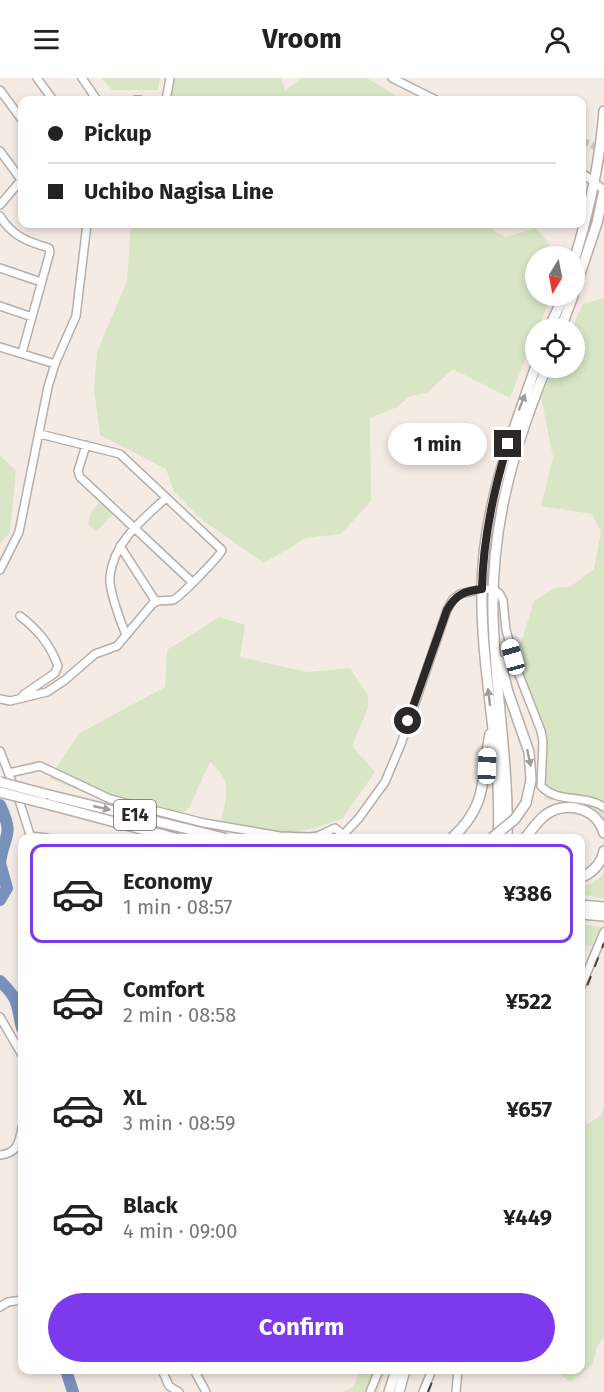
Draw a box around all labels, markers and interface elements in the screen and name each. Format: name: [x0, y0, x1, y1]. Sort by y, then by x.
icon: menu: [30, 23, 63, 56]
text: Vroom: [262, 23, 342, 55]
icon: person: [541, 23, 574, 56]
text: Pickup: [84, 120, 152, 147]
text: Uchibo Nagisa Line: [84, 178, 274, 205]
north arrow: [525, 246, 585, 306]
map controls: [525, 246, 585, 378]
button: locate: [525, 318, 585, 378]
one-way arrow: [518, 393, 528, 411]
callout: 1 min: [388, 423, 487, 465]
route end: [494, 430, 521, 457]
text: 1 min: [413, 432, 462, 456]
car: [499, 637, 527, 677]
one-way arrow: [484, 687, 493, 706]
route start: [394, 707, 421, 734]
car: [477, 748, 497, 784]
one-way arrow: [525, 749, 534, 768]
road number: E14: [114, 800, 156, 830]
one-way arrow: [93, 803, 111, 813]
icon: car: [51, 867, 105, 921]
text: Economy: [123, 868, 212, 895]
text: ¥386: [503, 880, 552, 907]
text: 1 min · 08:57: [123, 895, 232, 919]
icon: car: [51, 975, 105, 1029]
text: Comfort: [123, 976, 204, 1003]
text: ¥522: [505, 988, 552, 1015]
text: 2 min · 08:58: [123, 1003, 236, 1027]
icon: car: [51, 1083, 105, 1137]
text: XL: [123, 1084, 147, 1111]
text: ¥657: [506, 1096, 552, 1123]
text: 3 min · 08:59: [123, 1111, 235, 1135]
icon: car: [51, 1191, 105, 1245]
text: Black: [123, 1192, 178, 1219]
text: ¥449: [503, 1204, 552, 1231]
text: 4 min · 09:00: [123, 1219, 237, 1243]
button: Confirm: [48, 1293, 555, 1362]

